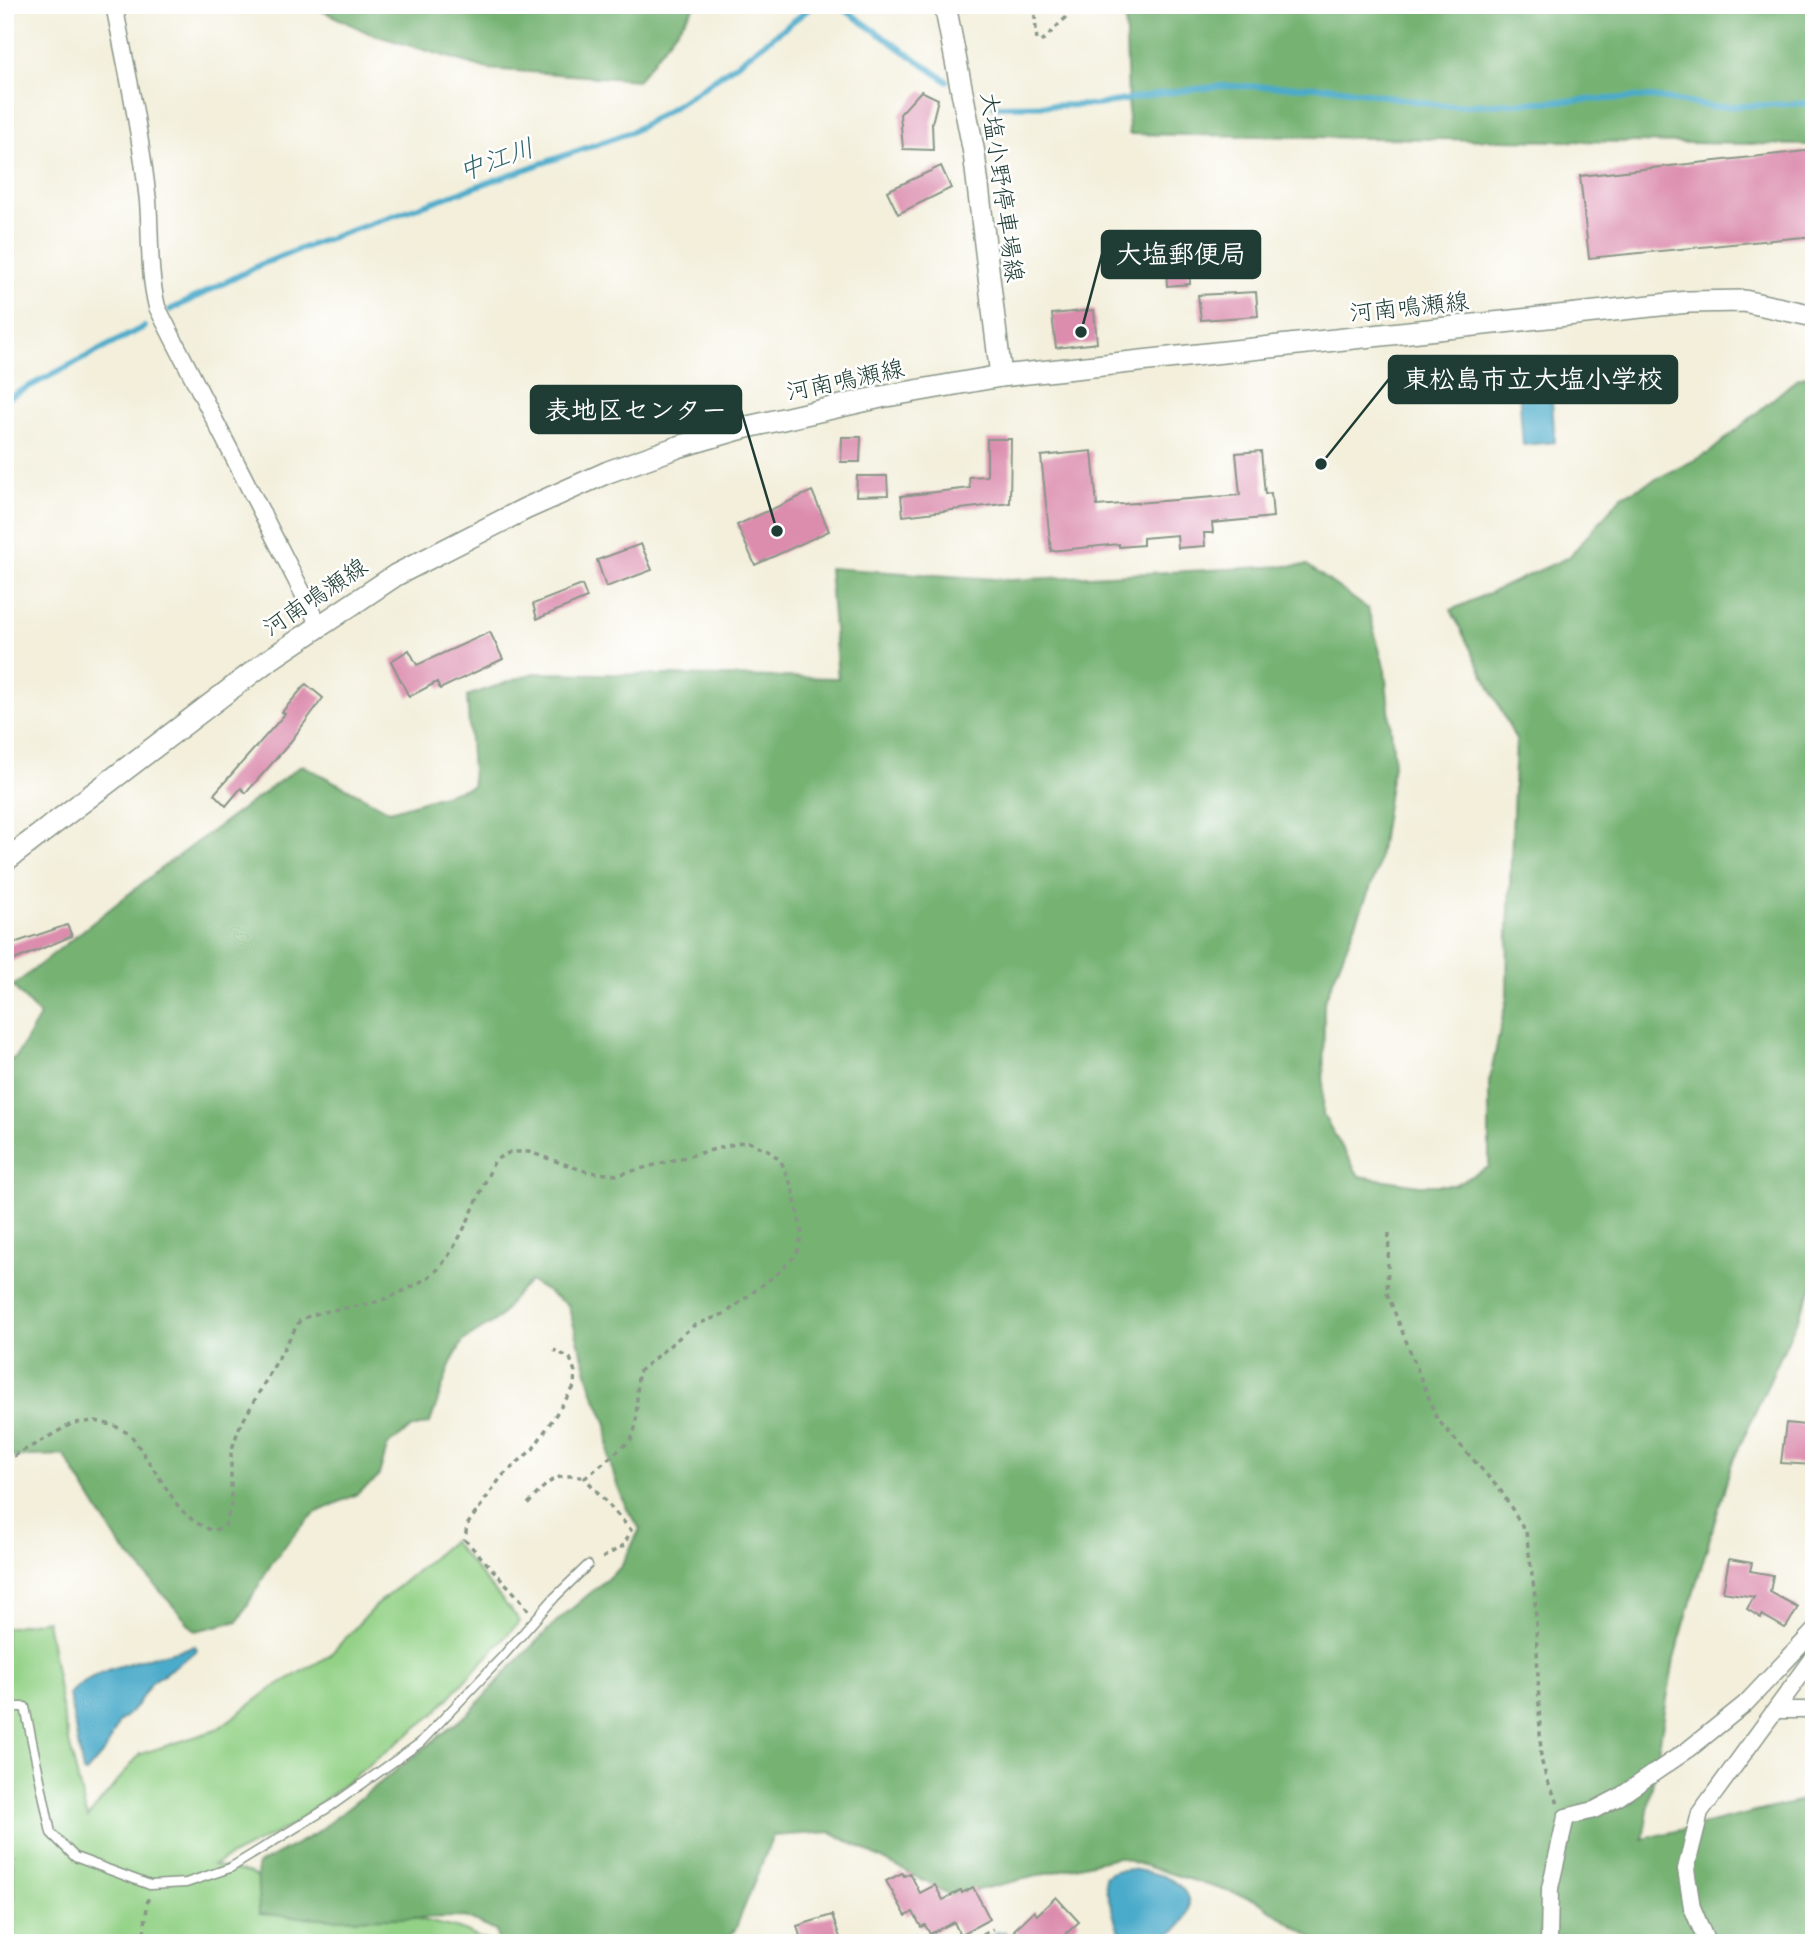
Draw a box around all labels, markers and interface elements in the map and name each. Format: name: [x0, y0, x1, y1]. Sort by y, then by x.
street label: 大塩小野停車場線: [968, 89, 1036, 285]
water label: 中江川: [452, 125, 540, 193]
callout: 大塩郵便局: [1102, 231, 1260, 278]
text: 大塩郵便局: [1116, 231, 1246, 277]
street label: 河南鳴瀬線: [1347, 280, 1471, 334]
street label: 河南鳴瀬線: [782, 347, 908, 413]
callout: 東松島市立大塩小学校: [1389, 356, 1677, 403]
text: 東松島市立大塩小学校: [1403, 356, 1663, 402]
callout: 表地区センター: [531, 386, 741, 433]
text: 表地区センター: [545, 387, 727, 433]
street label: 河南鳴瀬線: [254, 546, 376, 648]

